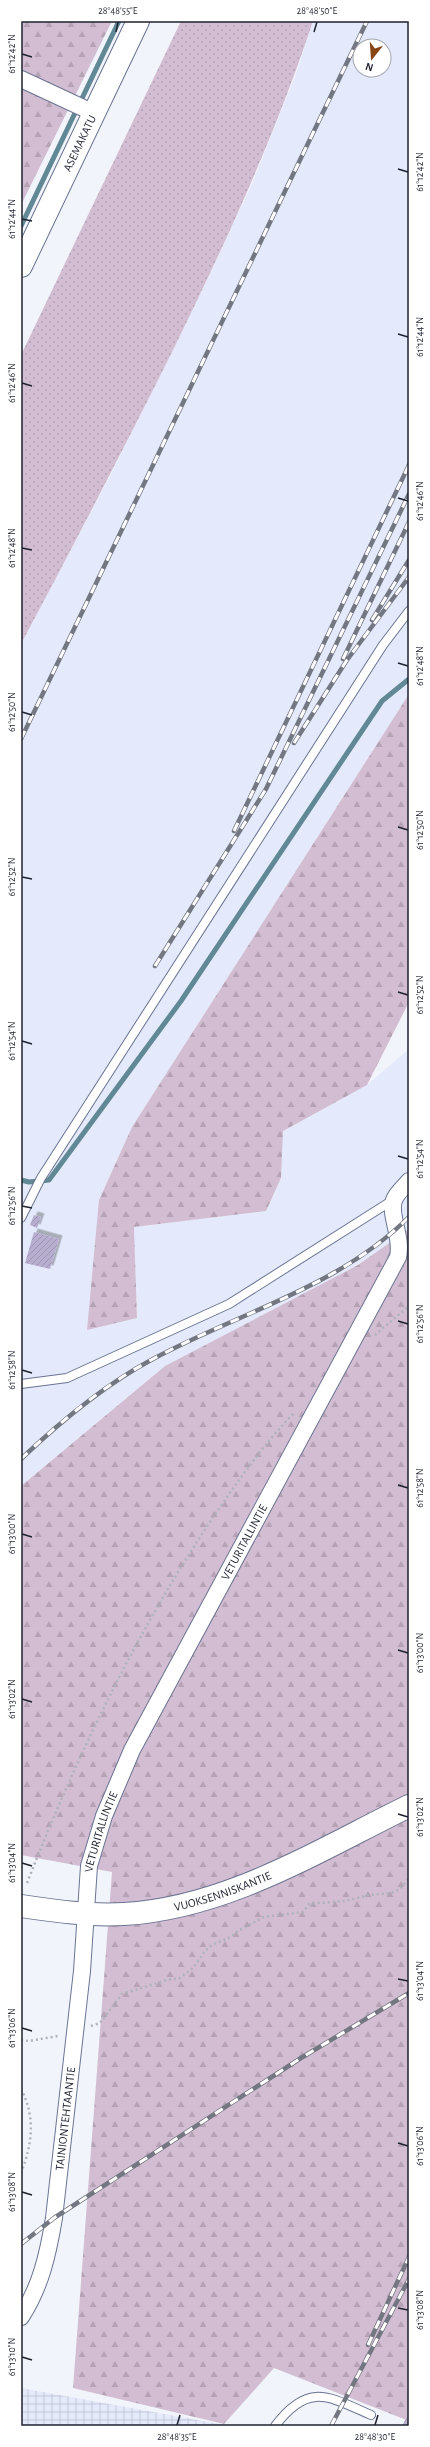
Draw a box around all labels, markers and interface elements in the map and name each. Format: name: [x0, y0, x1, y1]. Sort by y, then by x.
text: 28°48'55"E: [98, 6, 138, 16]
text: 28°48'50"E: [297, 6, 337, 16]
text: 61°12'42"N: [7, 34, 17, 74]
north arrow: [352, 38, 392, 78]
text: N: [364, 61, 374, 73]
street label: ASEMAKATU: [61, 113, 98, 173]
text: 61°12'42"N: [415, 152, 425, 192]
text: 61°12'44"N: [7, 199, 17, 239]
text: 61°12'44"N: [415, 317, 425, 357]
text: 61°12'46"N: [7, 363, 17, 403]
text: 61°12'46"N: [415, 481, 425, 521]
text: 61°12'48"N: [7, 528, 17, 568]
text: 61°12'48"N: [415, 646, 425, 686]
text: 61°12'50"N: [7, 692, 17, 732]
text: 61°12'50"N: [415, 810, 425, 850]
text: 61°12'52"N: [7, 857, 17, 897]
text: 61°12'52"N: [415, 975, 425, 1015]
text: 61°12'54"N: [7, 1021, 17, 1061]
text: 61°12'54"N: [415, 1139, 425, 1179]
text: 61°12'56"N: [7, 1186, 17, 1226]
text: 61°12'56"N: [415, 1304, 425, 1344]
text: 61°12'58"N: [7, 1350, 17, 1390]
text: 61°12'58"N: [415, 1468, 425, 1508]
street label: VETURITALLINTIE: [219, 1502, 269, 1582]
text: 61°13'00"N: [7, 1514, 17, 1554]
text: 61°13'00"N: [415, 1633, 425, 1673]
text: 61°13'02"N: [7, 1679, 17, 1719]
street label: VETURITALLINTIE: [83, 1790, 120, 1872]
text: 61°13'02"N: [415, 1797, 425, 1837]
text: 61°13'04"N: [7, 1843, 17, 1883]
street label: VUOKSENNISKANTIE: [173, 1869, 273, 1913]
text: 61°13'04"N: [415, 1961, 425, 2001]
text: 61°13'06"N: [7, 2008, 17, 2048]
street label: TAINIONTEHTAANTIE: [53, 2066, 77, 2171]
text: 61°13'06"N: [415, 2126, 425, 2166]
text: 61°13'08"N: [7, 2172, 17, 2212]
text: 61°13'08"N: [415, 2290, 425, 2330]
text: 61°13'10"N: [7, 2338, 17, 2376]
text: 28°48'35"E: [157, 2432, 197, 2442]
text: 28°48'30"E: [355, 2432, 395, 2442]

